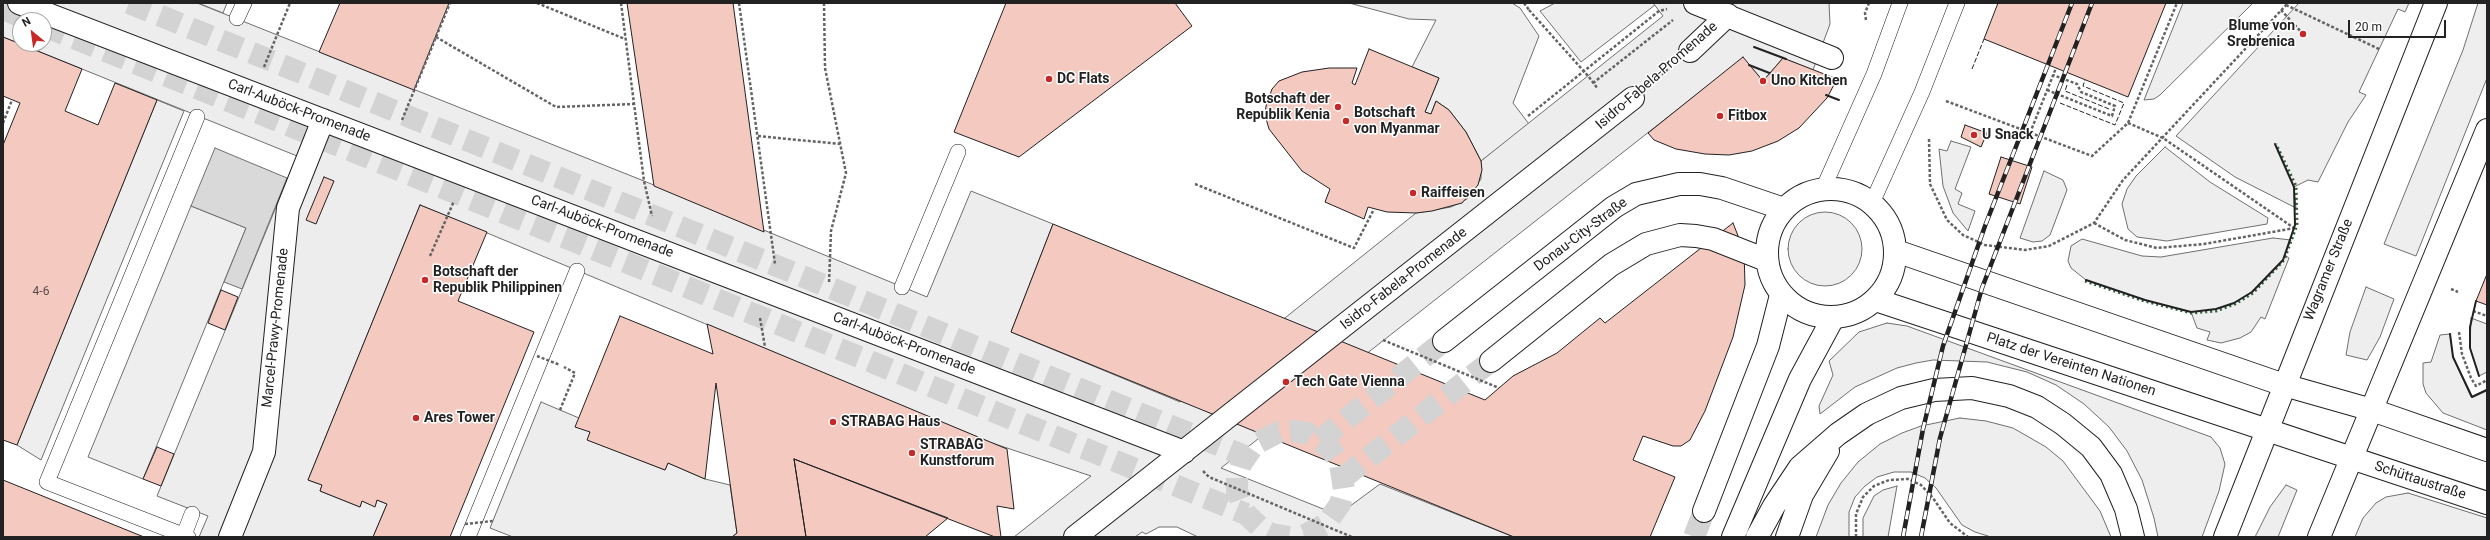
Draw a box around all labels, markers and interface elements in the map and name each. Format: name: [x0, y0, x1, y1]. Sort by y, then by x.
north arrow: [12, 12, 52, 52]
scale bar: [2350, 12, 2448, 38]
text: N: [20, 14, 33, 30]
place label: Blume von Srebrenica: [2227, 18, 2295, 50]
street label: Isidro-Fabela-Promenade: [1593, 19, 1721, 133]
text: 20 m: [2355, 20, 2382, 34]
marker: Blume von Srebrenica: [2298, 29, 2308, 39]
place label: DC Flats: [1057, 71, 1110, 87]
place label: Uno Kitchen: [1771, 73, 1847, 89]
marker: DC Flats: [1044, 74, 1054, 84]
street label: Carl-Auböck-Promenade: [225, 76, 373, 146]
marker: Uno Kitchen: [1758, 76, 1768, 86]
place label: Botschaft der Republik Kenia: [1236, 91, 1330, 124]
marker: Botschaft der Republik Kenia: [1333, 102, 1343, 112]
place label: Botschaft von Myanmar: [1354, 105, 1440, 138]
place label: Fitbox: [1728, 108, 1767, 124]
marker: Fitbox: [1715, 111, 1725, 121]
marker: Botschaft von Myanmar: [1341, 116, 1351, 126]
place label: U Snack: [1982, 127, 2033, 143]
marker: U Snack: [1969, 130, 1979, 140]
place label: Raiffeisen: [1421, 185, 1485, 201]
marker: Raiffeisen: [1408, 188, 1418, 198]
street label: Carl-Auböck-Promenade: [528, 192, 676, 262]
street label: Donau-City-Straße: [1531, 194, 1631, 276]
street label: Wagramer Straße: [2301, 217, 2357, 323]
street label: Isidro-Fabela-Promenade: [1337, 224, 1471, 334]
street label: Marcel-Prawy-Promenade: [259, 247, 293, 409]
place label: Botschaft der Republik Philippinen: [433, 264, 562, 296]
marker: Botschaft der Republik Philippinen: [420, 275, 430, 285]
house number: 4-6: [33, 285, 49, 299]
street label: Carl-Auböck-Promenade: [830, 309, 978, 379]
street label: Platz der Vereinten Nationen: [1984, 330, 2158, 400]
place label: Tech Gate Vienna: [1294, 374, 1405, 390]
marker: Tech Gate Vienna: [1281, 377, 1291, 387]
place label: Ares Tower: [424, 410, 495, 426]
marker: Ares Tower: [411, 413, 421, 423]
place label: STRABAG Haus: [841, 414, 940, 430]
marker: STRABAG Haus: [828, 417, 838, 427]
place label: STRABAG Kunstforum: [920, 437, 994, 470]
marker: STRABAG Kunstforum: [907, 448, 917, 458]
street label: Schüttaustraße: [2372, 458, 2468, 504]

